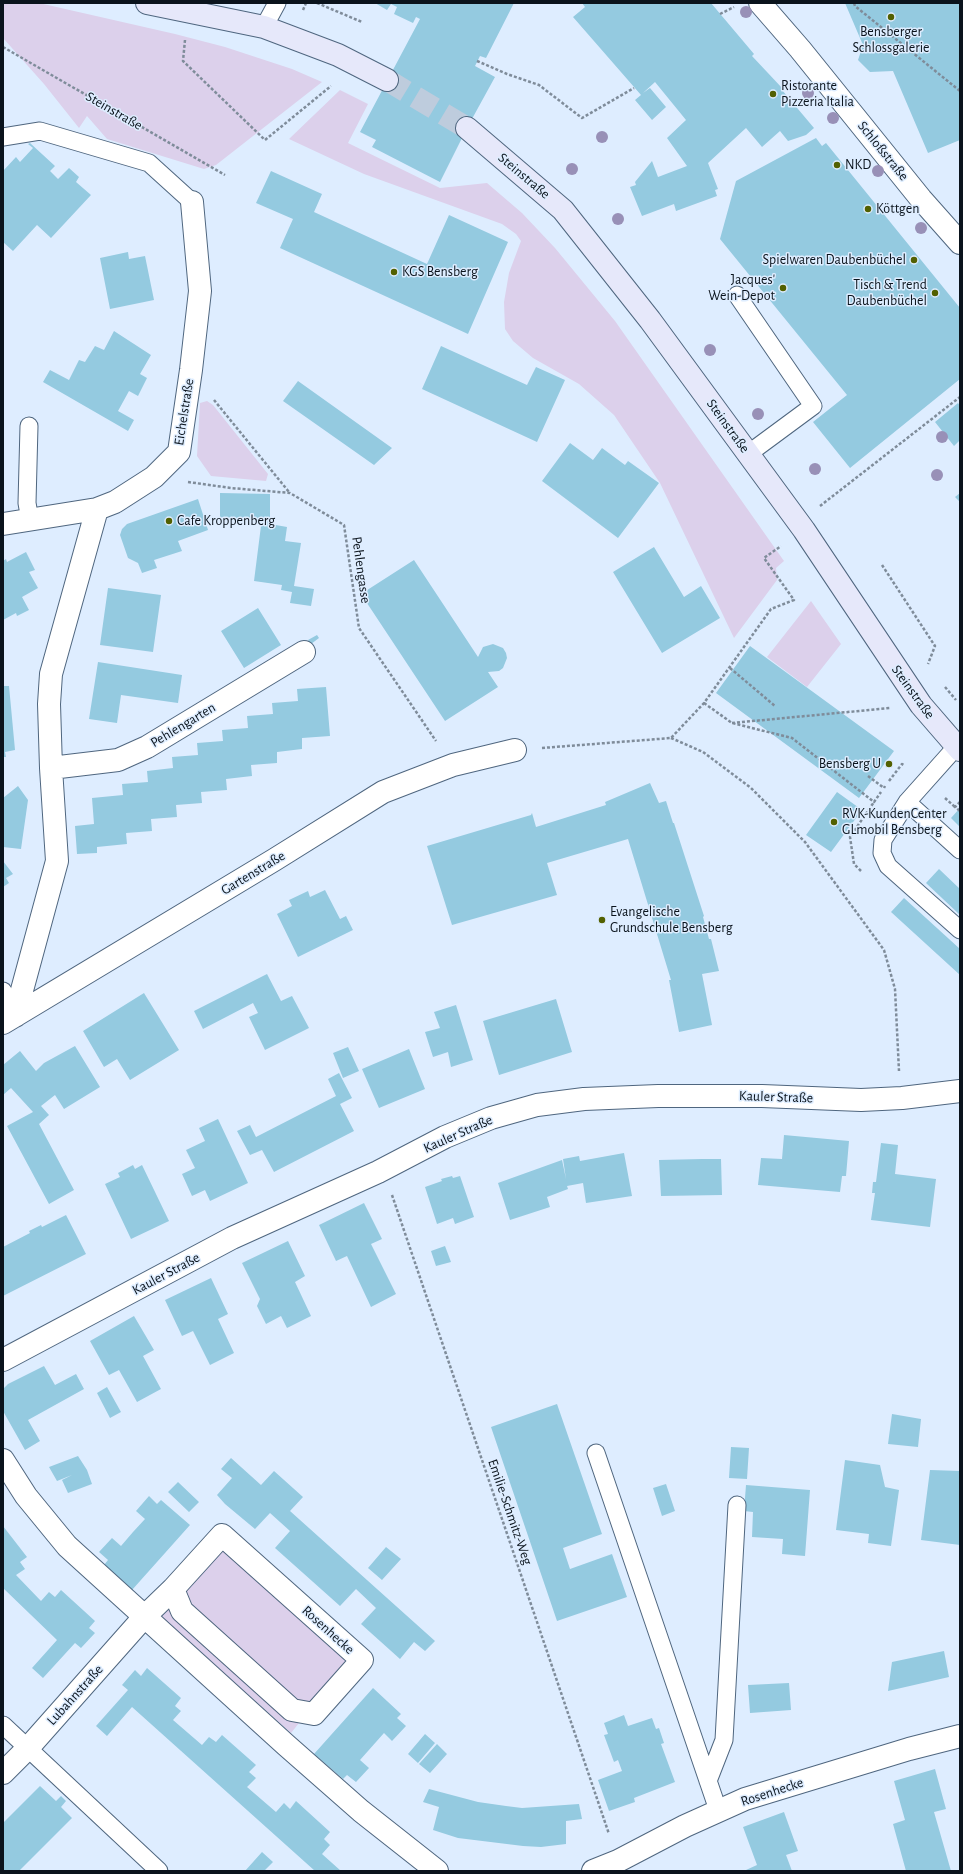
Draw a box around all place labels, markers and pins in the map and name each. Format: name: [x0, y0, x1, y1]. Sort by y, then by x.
marker: Bensberger Schlossgalerie: [886, 12, 896, 22]
place label: Bensberger Schlossgalerie: [852, 24, 930, 56]
place label: Ristorante Pizzeria Italia: [781, 78, 854, 110]
marker: Ristorante Pizzeria Italia: [768, 89, 778, 99]
place label: NKD: [845, 157, 871, 173]
marker: NKD: [832, 160, 842, 170]
place label: Köttgen: [876, 201, 919, 217]
marker: Köttgen: [863, 204, 873, 214]
place label: Spielwaren Daubenbüchel: [763, 252, 906, 268]
marker: Spielwaren Daubenbüchel: [909, 255, 919, 265]
place label: KGS Bensberg: [402, 264, 478, 280]
marker: KGS Bensberg: [389, 267, 399, 277]
place label: Jacques' Wein-Depot: [708, 272, 775, 304]
place label: Tisch & Trend Daubenbüchel: [847, 277, 927, 310]
marker: Jacques' Wein-Depot: [778, 283, 788, 293]
marker: Tisch & Trend Daubenbüchel: [930, 288, 940, 298]
place label: Cafe Kroppenberg: [177, 513, 275, 529]
marker: Cafe Kroppenberg: [164, 516, 174, 526]
place label: Bensberg U: [819, 756, 881, 772]
marker: Bensberg U: [884, 759, 894, 769]
place label: RVK-KundenCenter GLmobil Bensberg: [842, 806, 947, 838]
marker: RVK-KundenCenter GLmobil Bensberg: [829, 817, 839, 827]
place label: Evangelische Grundschule Bensberg: [610, 904, 733, 936]
marker: Evangelische Grundschule Bensberg: [597, 915, 607, 925]

